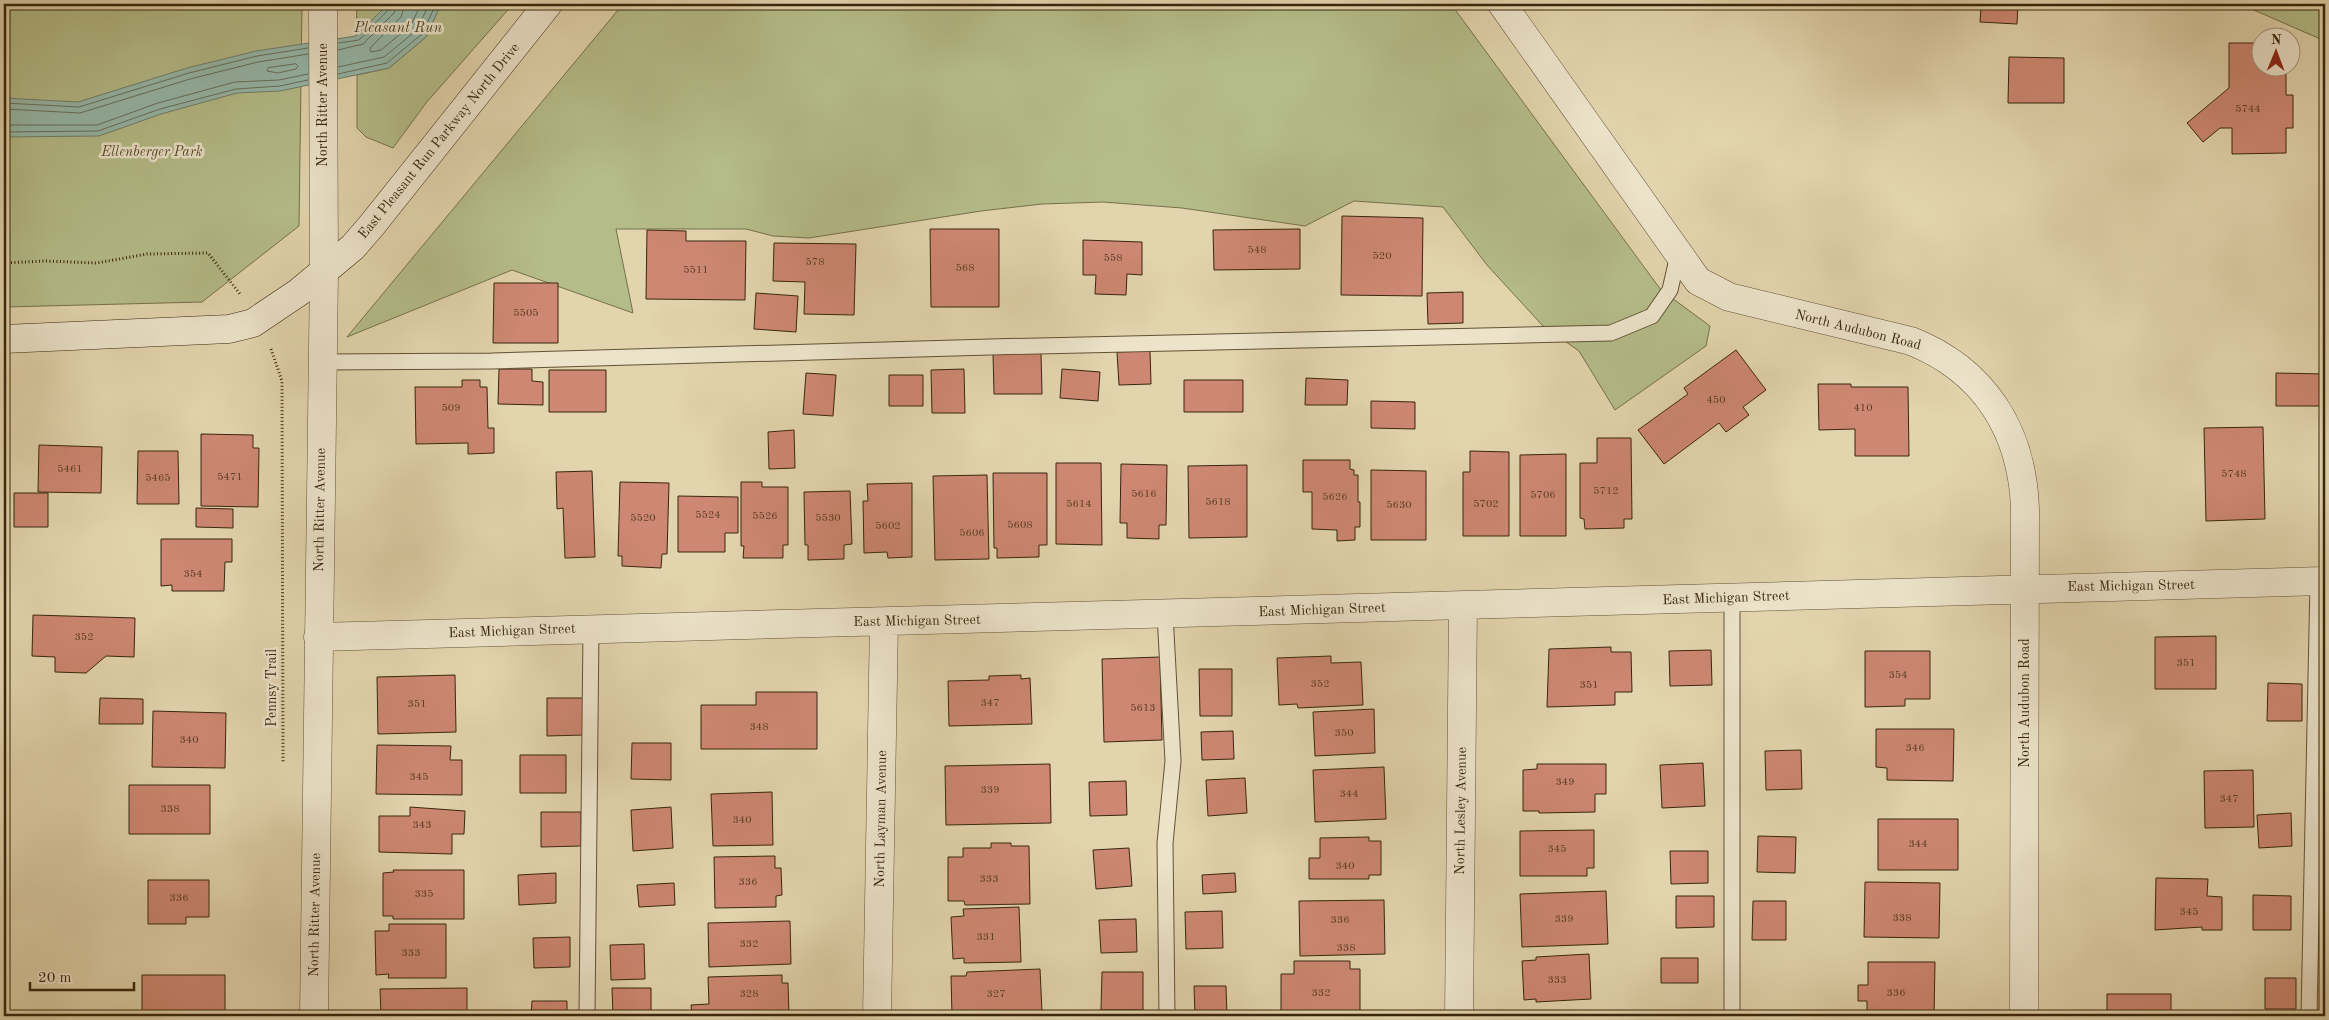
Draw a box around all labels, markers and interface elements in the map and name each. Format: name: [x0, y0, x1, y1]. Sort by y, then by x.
water label: Pleasant Run: [353, 21, 443, 36]
north arrow: [2252, 28, 2302, 78]
text: N: [2271, 33, 2282, 47]
street label: East Pleasant Run Parkway North Drive: [356, 41, 522, 241]
street label: North Ritter Avenue: [316, 43, 330, 167]
house number: 5744: [2235, 104, 2261, 115]
park label: Ellenberger Park: [100, 145, 203, 160]
house number: 548: [1247, 245, 1267, 256]
house number: 520: [1372, 251, 1392, 262]
house number: 558: [1103, 253, 1123, 264]
house number: 578: [805, 257, 825, 268]
house number: 568: [955, 263, 975, 274]
house number: 5511: [683, 265, 709, 276]
house number: 5505: [513, 308, 539, 319]
street label: North Audubon Road: [1793, 308, 1923, 352]
house number: 450: [1706, 395, 1726, 406]
house number: 509: [441, 403, 461, 414]
house number: 410: [1853, 403, 1873, 414]
street label: North Ritter Avenue: [312, 448, 328, 572]
house number: 5461: [57, 464, 83, 475]
house number: 5748: [2221, 469, 2247, 480]
house number: 5471: [217, 472, 243, 483]
house number: 5465: [145, 473, 171, 484]
house number: 5712: [1593, 486, 1619, 497]
house number: 5616: [1131, 489, 1157, 500]
house number: 5706: [1530, 490, 1556, 501]
house number: 5626: [1322, 492, 1348, 503]
house number: 5618: [1205, 497, 1231, 508]
house number: 5614: [1066, 499, 1092, 510]
house number: 5702: [1473, 499, 1499, 510]
house number: 5630: [1386, 500, 1412, 511]
house number: 5524: [695, 510, 721, 521]
house number: 5526: [752, 511, 778, 522]
house number: 5520: [630, 513, 656, 524]
house number: 5530: [815, 513, 841, 524]
house number: 5608: [1007, 520, 1033, 531]
house number: 5602: [875, 521, 901, 532]
house number: 5606: [959, 528, 985, 539]
house number: 354: [183, 569, 203, 580]
street label: East Michigan Street: [2067, 578, 2195, 594]
street label: East Michigan Street: [1662, 589, 1790, 607]
street label: East Michigan Street: [1258, 601, 1386, 619]
street label: East Michigan Street: [853, 613, 981, 629]
street label: East Michigan Street: [448, 622, 576, 640]
house number: 352: [74, 632, 94, 643]
street label: North Audubon Road: [2018, 638, 2032, 768]
street label: Pennsy Trail: [265, 649, 279, 727]
house number: 351: [2176, 658, 2196, 669]
house number: 354: [1888, 670, 1908, 681]
house number: 352: [1310, 679, 1330, 690]
house number: 351: [1579, 680, 1599, 691]
house number: 347: [980, 698, 1000, 709]
house number: 351: [407, 699, 427, 710]
house number: 5613: [1130, 703, 1156, 714]
house number: 348: [749, 722, 769, 733]
house number: 350: [1334, 728, 1354, 739]
house number: 340: [179, 735, 199, 746]
house number: 346: [1905, 743, 1925, 754]
street label: North Lesley Avenue: [1453, 747, 1469, 875]
street label: North Layman Avenue: [873, 750, 889, 888]
house number: 345: [409, 772, 429, 783]
house number: 349: [1555, 777, 1575, 788]
house number: 339: [980, 785, 1000, 796]
house number: 344: [1339, 789, 1359, 800]
house number: 347: [2219, 794, 2239, 805]
house number: 338: [160, 804, 180, 815]
house number: 340: [732, 815, 752, 826]
house number: 343: [412, 820, 432, 831]
house number: 344: [1908, 839, 1928, 850]
house number: 345: [1547, 844, 1567, 855]
street label: North Ritter Avenue: [307, 853, 323, 977]
house number: 340: [1335, 861, 1355, 872]
house number: 333: [979, 874, 999, 885]
house number: 336: [738, 877, 758, 888]
house number: 335: [414, 889, 434, 900]
house number: 336: [169, 893, 189, 904]
house number: 345: [2179, 907, 2199, 918]
house number: 338: [1892, 913, 1912, 924]
house number: 339: [1554, 914, 1574, 925]
house number: 336: [1330, 915, 1350, 926]
house number: 331: [976, 932, 996, 943]
house number: 332: [739, 939, 759, 950]
house number: 338: [1336, 943, 1356, 954]
house number: 333: [401, 948, 421, 959]
scale bar: [30, 960, 134, 992]
text: 20 m: [38, 971, 72, 986]
house number: 333: [1547, 975, 1567, 986]
house number: 332: [1311, 988, 1331, 999]
house number: 336: [1886, 988, 1906, 999]
house number: 328: [739, 989, 759, 1000]
house number: 327: [986, 989, 1006, 1000]

